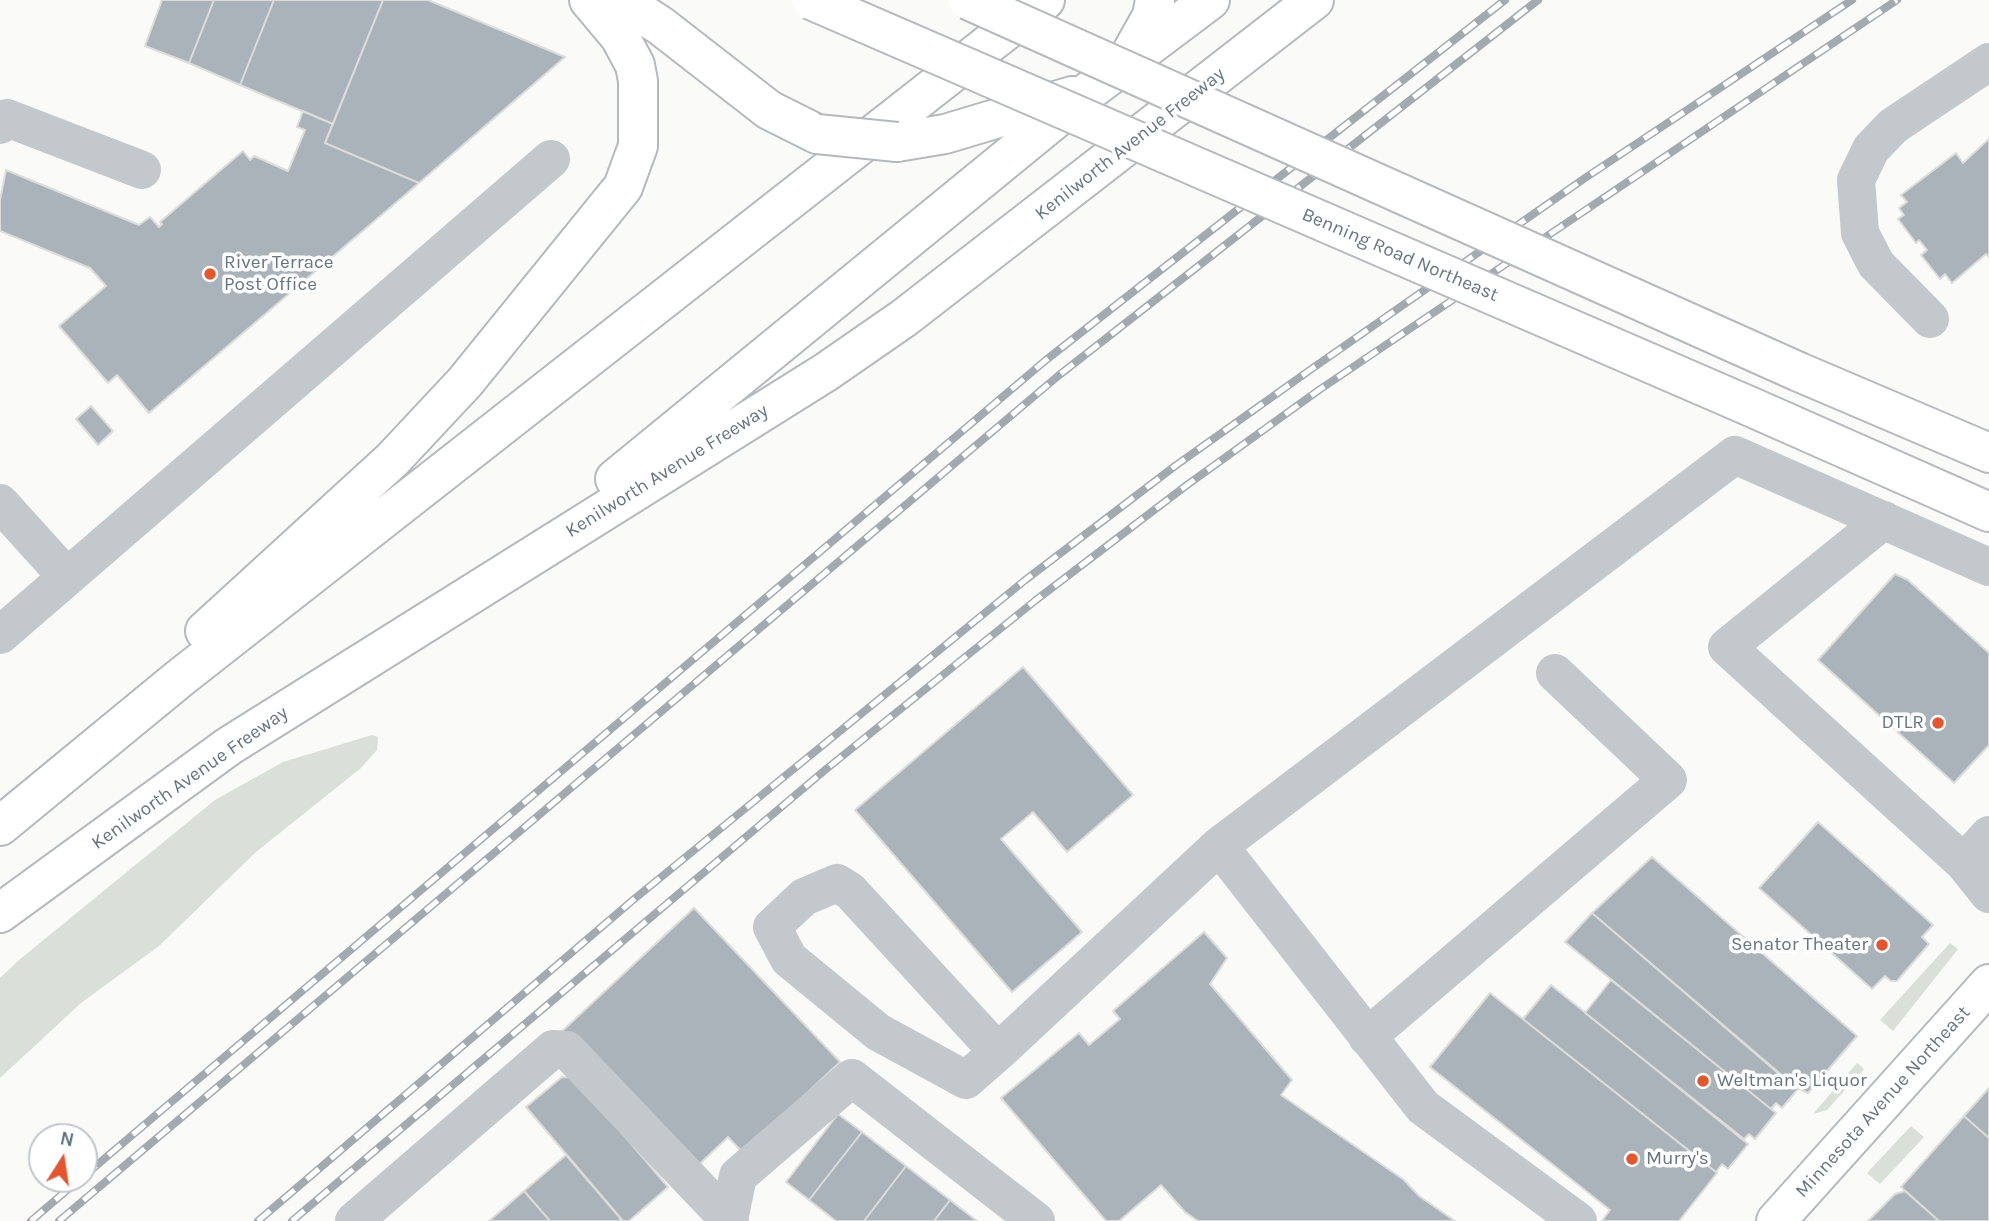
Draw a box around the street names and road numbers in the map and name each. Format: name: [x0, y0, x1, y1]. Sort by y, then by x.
street label: Kenilworth Avenue Freeway: [1031, 63, 1229, 225]
street label: Benning Road Northeast: [1298, 203, 1502, 307]
street label: Kenilworth Avenue Freeway: [562, 399, 772, 543]
street label: Kenilworth Avenue Freeway: [87, 701, 293, 855]
street label: Minnesota Avenue Northeast: [1791, 1001, 1975, 1203]

